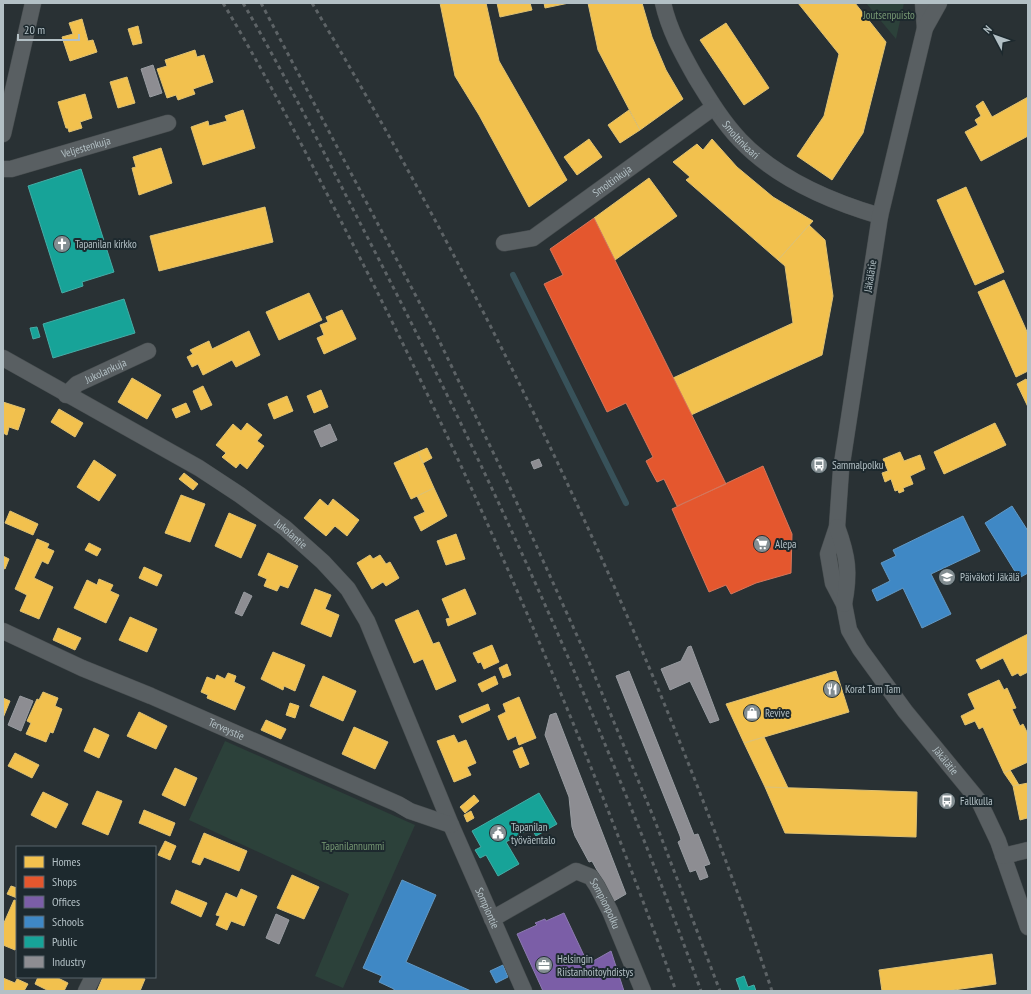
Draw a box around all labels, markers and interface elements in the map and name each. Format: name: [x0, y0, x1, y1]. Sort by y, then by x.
park label: Joutsenpuisto: [862, 8, 915, 22]
scale bar: [18, 16, 79, 42]
north arrow: [975, 16, 1015, 56]
text: 20 m: [24, 22, 45, 37]
text: N: [980, 23, 995, 36]
street label: Smoltinkaari: [719, 118, 762, 162]
street label: Veljestenkuja: [59, 133, 112, 161]
street label: Smoltinkuja: [590, 162, 635, 200]
church icon: Tapanilan kirkko: [52, 234, 72, 254]
place label: Tapanilan kirkko: [75, 237, 137, 251]
street label: Jäkälätie: [860, 258, 880, 294]
street label: Jukolankuja: [82, 355, 128, 387]
bus stop icon: Sammalpolku: [809, 455, 829, 475]
place label: Sammalpolku: [832, 458, 884, 472]
street label: Jukolantie: [271, 515, 310, 552]
supermarket icon: Alepa: [752, 534, 772, 554]
place label: Alepa: [775, 537, 797, 551]
school or university icon: Päiväkoti Jäkälä: [937, 567, 957, 587]
place label: Päiväkoti Jäkälä: [960, 570, 1020, 584]
restaurant icon: Korat Tam Tam: [822, 679, 842, 699]
place label: Korat Tam Tam: [845, 682, 900, 696]
shop icon: Revive: [742, 703, 762, 723]
place label: Revive: [765, 706, 790, 720]
street label: Terveystie: [206, 715, 247, 743]
street label: Jäkälätie: [929, 743, 962, 778]
bus stop icon: Fallkulla: [937, 791, 957, 811]
place label: Fallkulla: [960, 794, 993, 808]
place label: Tapanilan työväentalo: [511, 820, 556, 847]
public building icon: Tapanilan työväentalo: [488, 823, 508, 843]
park label: Tapanilannummi: [322, 839, 384, 853]
legend: [16, 846, 156, 978]
text: Homes: [52, 854, 80, 869]
text: Shops: [52, 874, 77, 889]
street label: Sompionpolku: [587, 875, 624, 931]
street label: Sompiontie: [472, 885, 503, 931]
text: Offices: [52, 894, 80, 909]
text: Schools: [52, 914, 84, 929]
text: Public: [52, 934, 78, 949]
place label: Helsingin Riistanhoitoyhdistys: [557, 952, 634, 979]
text: Industry: [52, 954, 86, 969]
office icon: Helsingin Riistanhoitoyhdistys: [534, 955, 554, 975]

